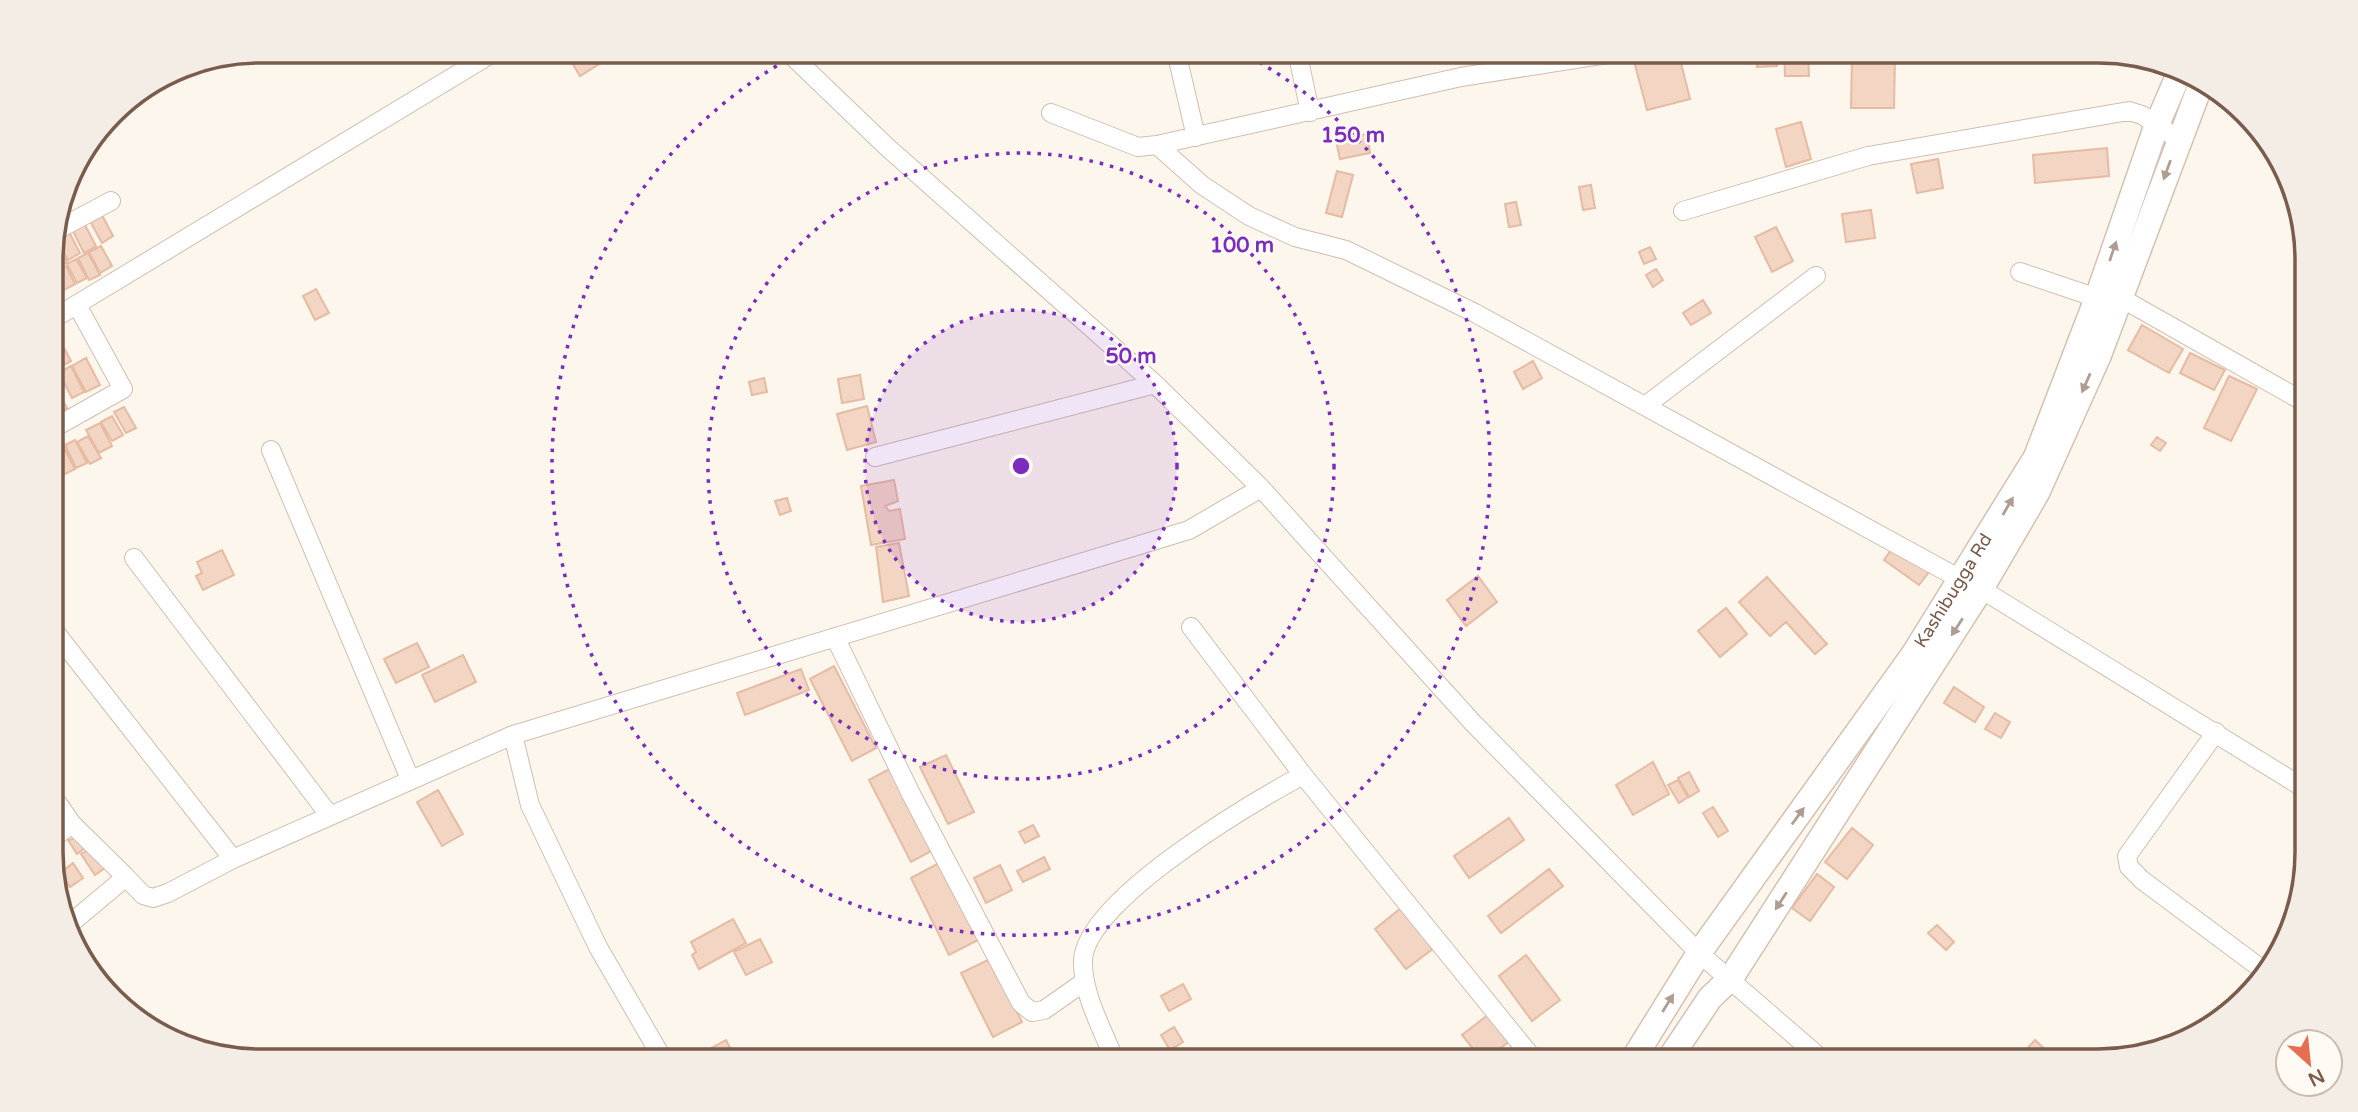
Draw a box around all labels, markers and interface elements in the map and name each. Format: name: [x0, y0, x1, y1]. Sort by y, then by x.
text: 150 m: [1321, 123, 1385, 148]
one-way arrow: [2161, 160, 2172, 181]
text: 100 m: [1210, 233, 1274, 258]
one-way arrow: [2108, 241, 2119, 262]
text: 50 m: [1105, 344, 1157, 369]
one-way arrow: [2080, 373, 2092, 393]
centre of rings: [1009, 454, 1033, 478]
one-way arrow: [2001, 496, 2013, 516]
street label: Kashibugga Rd: [1909, 529, 1997, 652]
one-way arrow: [1950, 618, 1964, 636]
one-way arrow: [1790, 807, 1804, 825]
one-way arrow: [1774, 891, 1787, 910]
one-way arrow: [1662, 993, 1675, 1013]
north arrow: [2274, 1028, 2344, 1098]
text: N: [2304, 1064, 2328, 1091]

